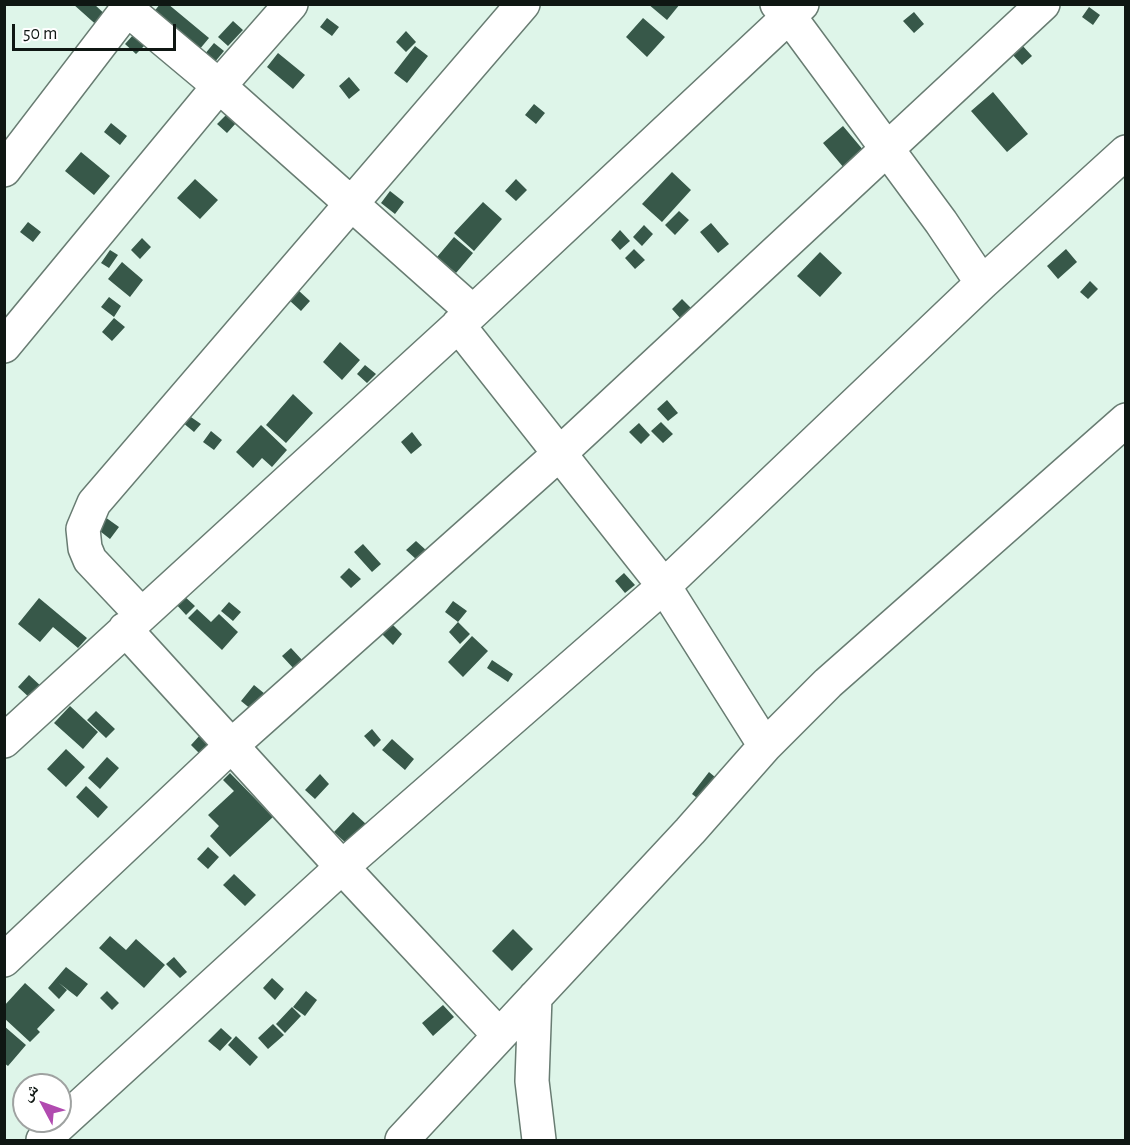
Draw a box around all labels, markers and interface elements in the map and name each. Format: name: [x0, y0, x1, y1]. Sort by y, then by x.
scale bar: [15, 12, 178, 50]
text: 50 m: [23, 25, 57, 43]
north arrow: [12, 1073, 72, 1133]
text: ش: [18, 1081, 42, 1104]

